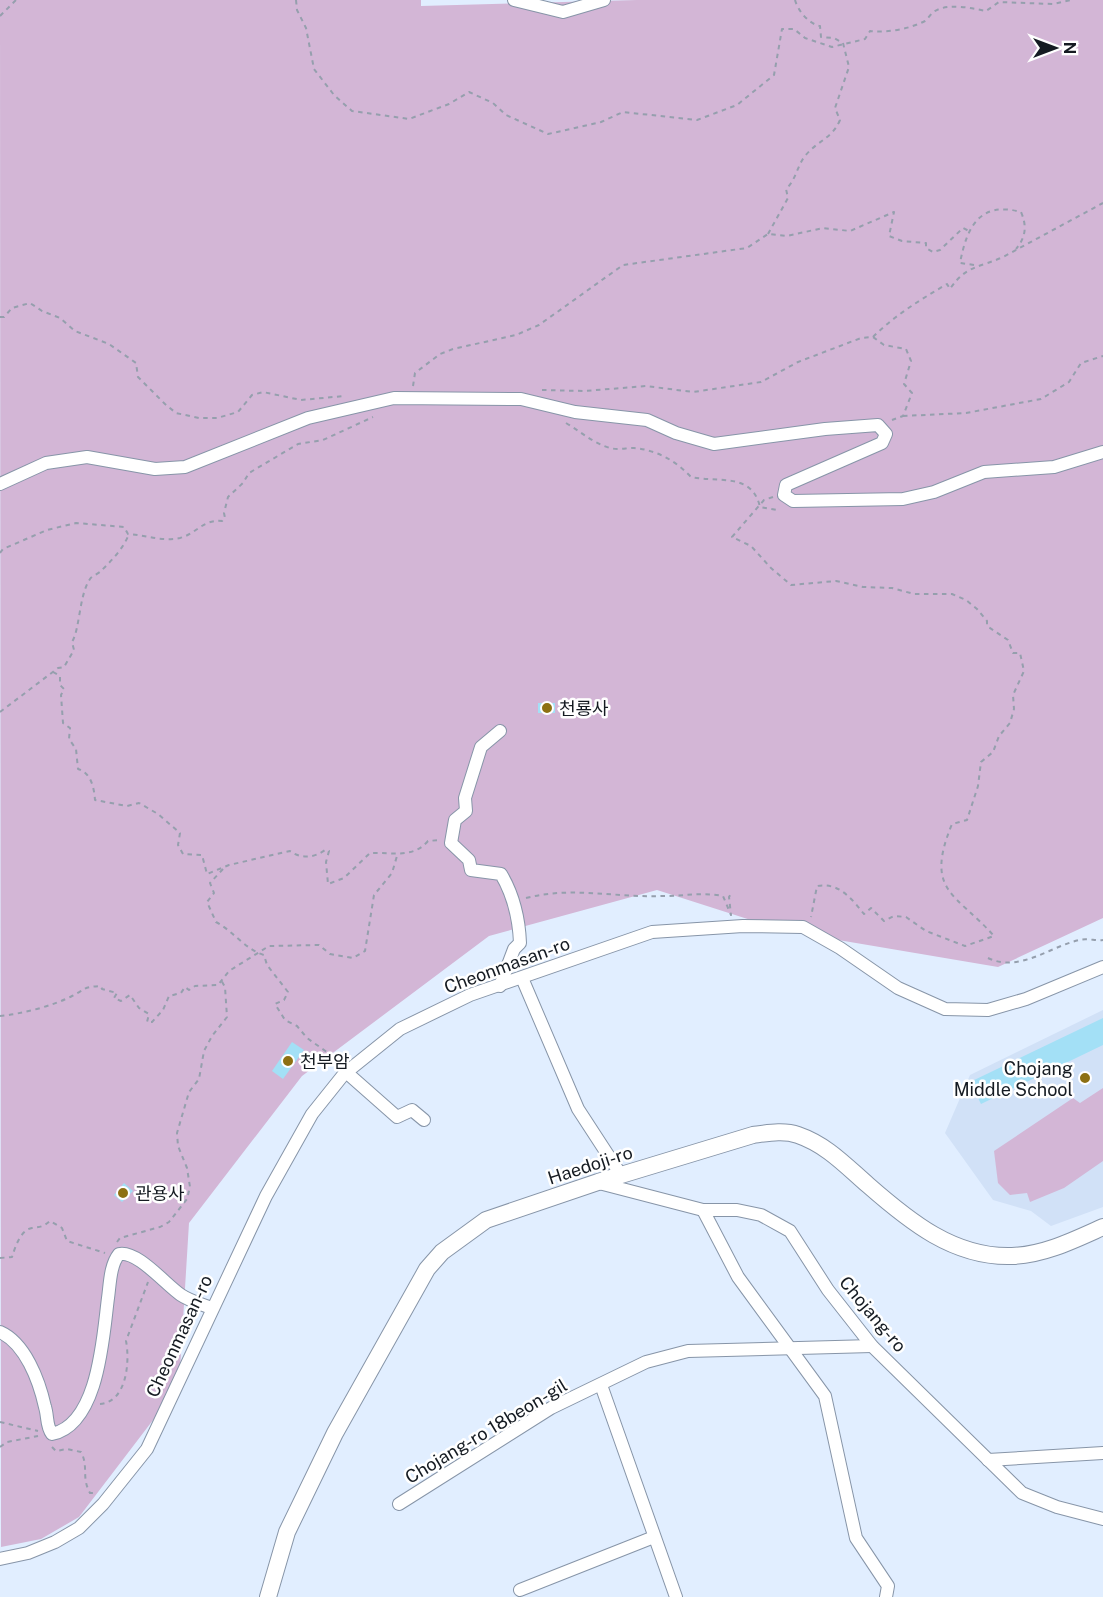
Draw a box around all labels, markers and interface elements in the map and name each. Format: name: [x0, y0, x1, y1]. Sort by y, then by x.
north arrow: [1025, 18, 1085, 78]
text: N: [1060, 42, 1079, 54]
place label: 천룡사: [559, 698, 609, 719]
marker: 천룡사: [540, 701, 554, 715]
street label: Cheonmasan-ro: [441, 933, 573, 997]
place label: 천부암: [300, 1051, 350, 1072]
marker: 천부암: [281, 1054, 295, 1068]
place label: Chojang Middle School: [954, 1058, 1073, 1100]
marker: Chojang Middle School: [1078, 1071, 1092, 1085]
street label: Haedoji-ro: [545, 1141, 635, 1189]
place label: 관용사: [135, 1183, 185, 1204]
marker: 관용사: [116, 1186, 130, 1200]
street label: Cheonmasan-ro: [142, 1272, 216, 1400]
street label: Chojang-ro: [835, 1272, 911, 1356]
street label: Chojang-ro 18beon-gil: [401, 1374, 571, 1488]

